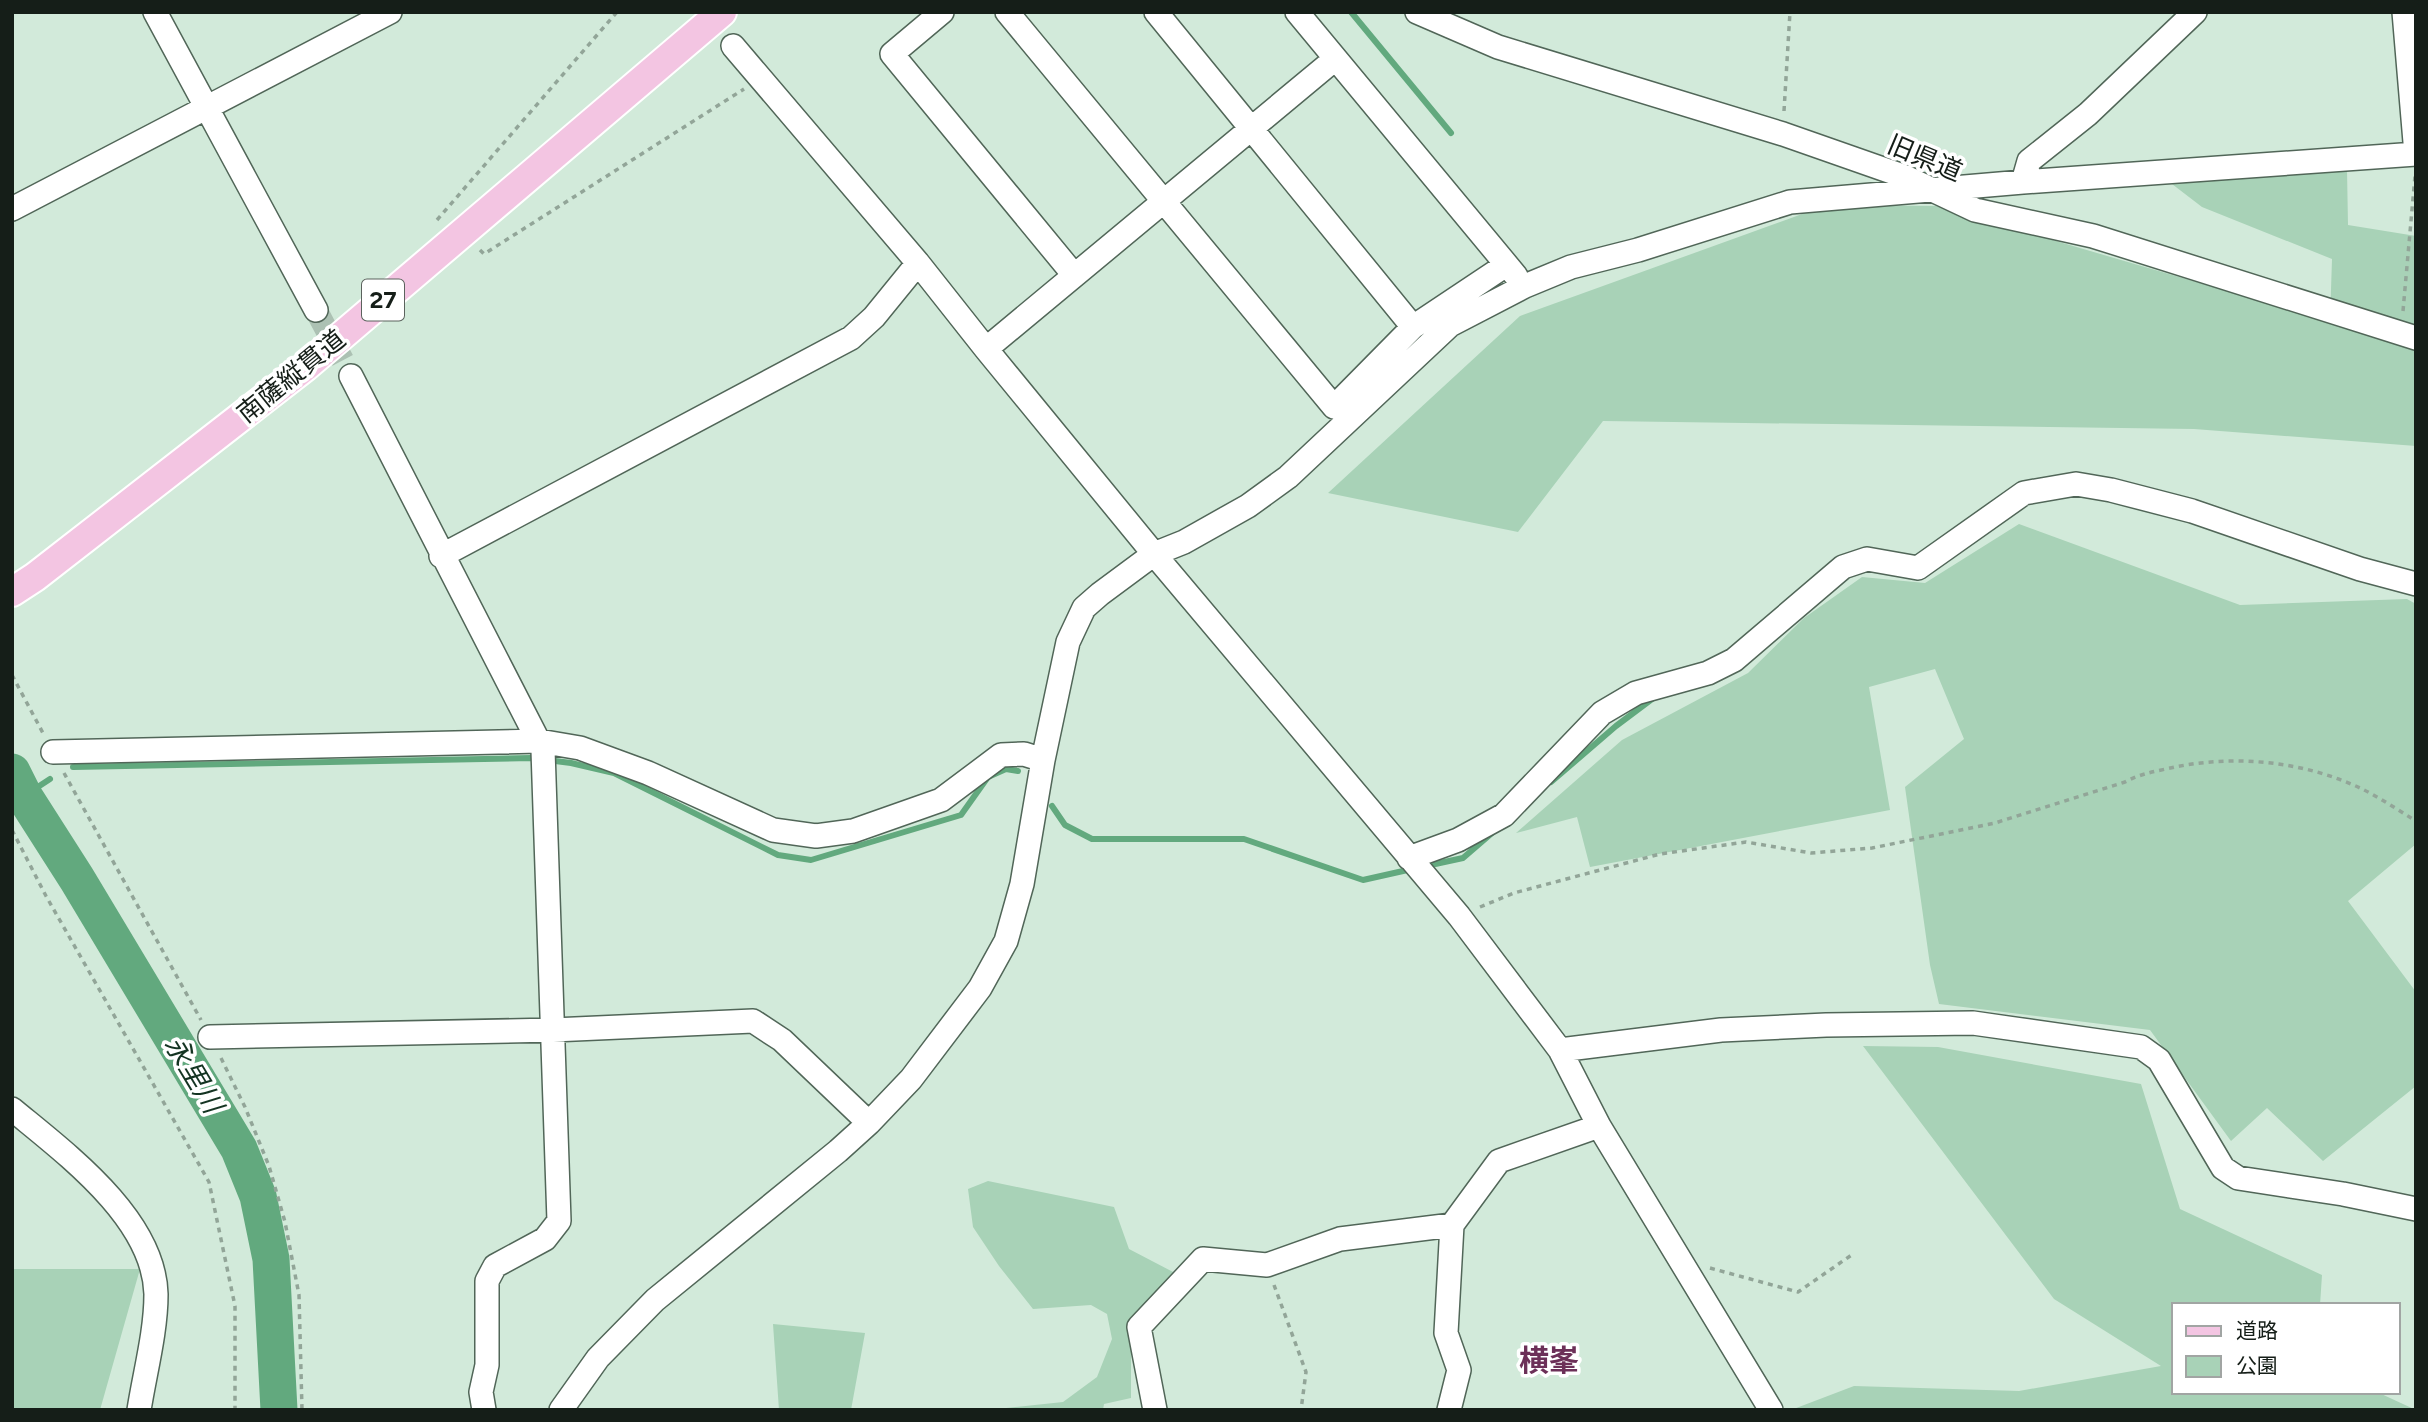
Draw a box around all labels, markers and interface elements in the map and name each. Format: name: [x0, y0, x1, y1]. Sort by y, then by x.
street label: 旧県道: [1883, 128, 1967, 188]
road number: 27: [362, 279, 404, 320]
street label: 南薩縦貫道: [230, 323, 352, 429]
water label: 永里川: [158, 1029, 232, 1121]
legend: [2172, 1303, 2400, 1394]
text: 道路: [2236, 1318, 2278, 1343]
district label: 横峯: [1519, 1342, 1579, 1379]
text: 公園: [2236, 1353, 2278, 1378]

